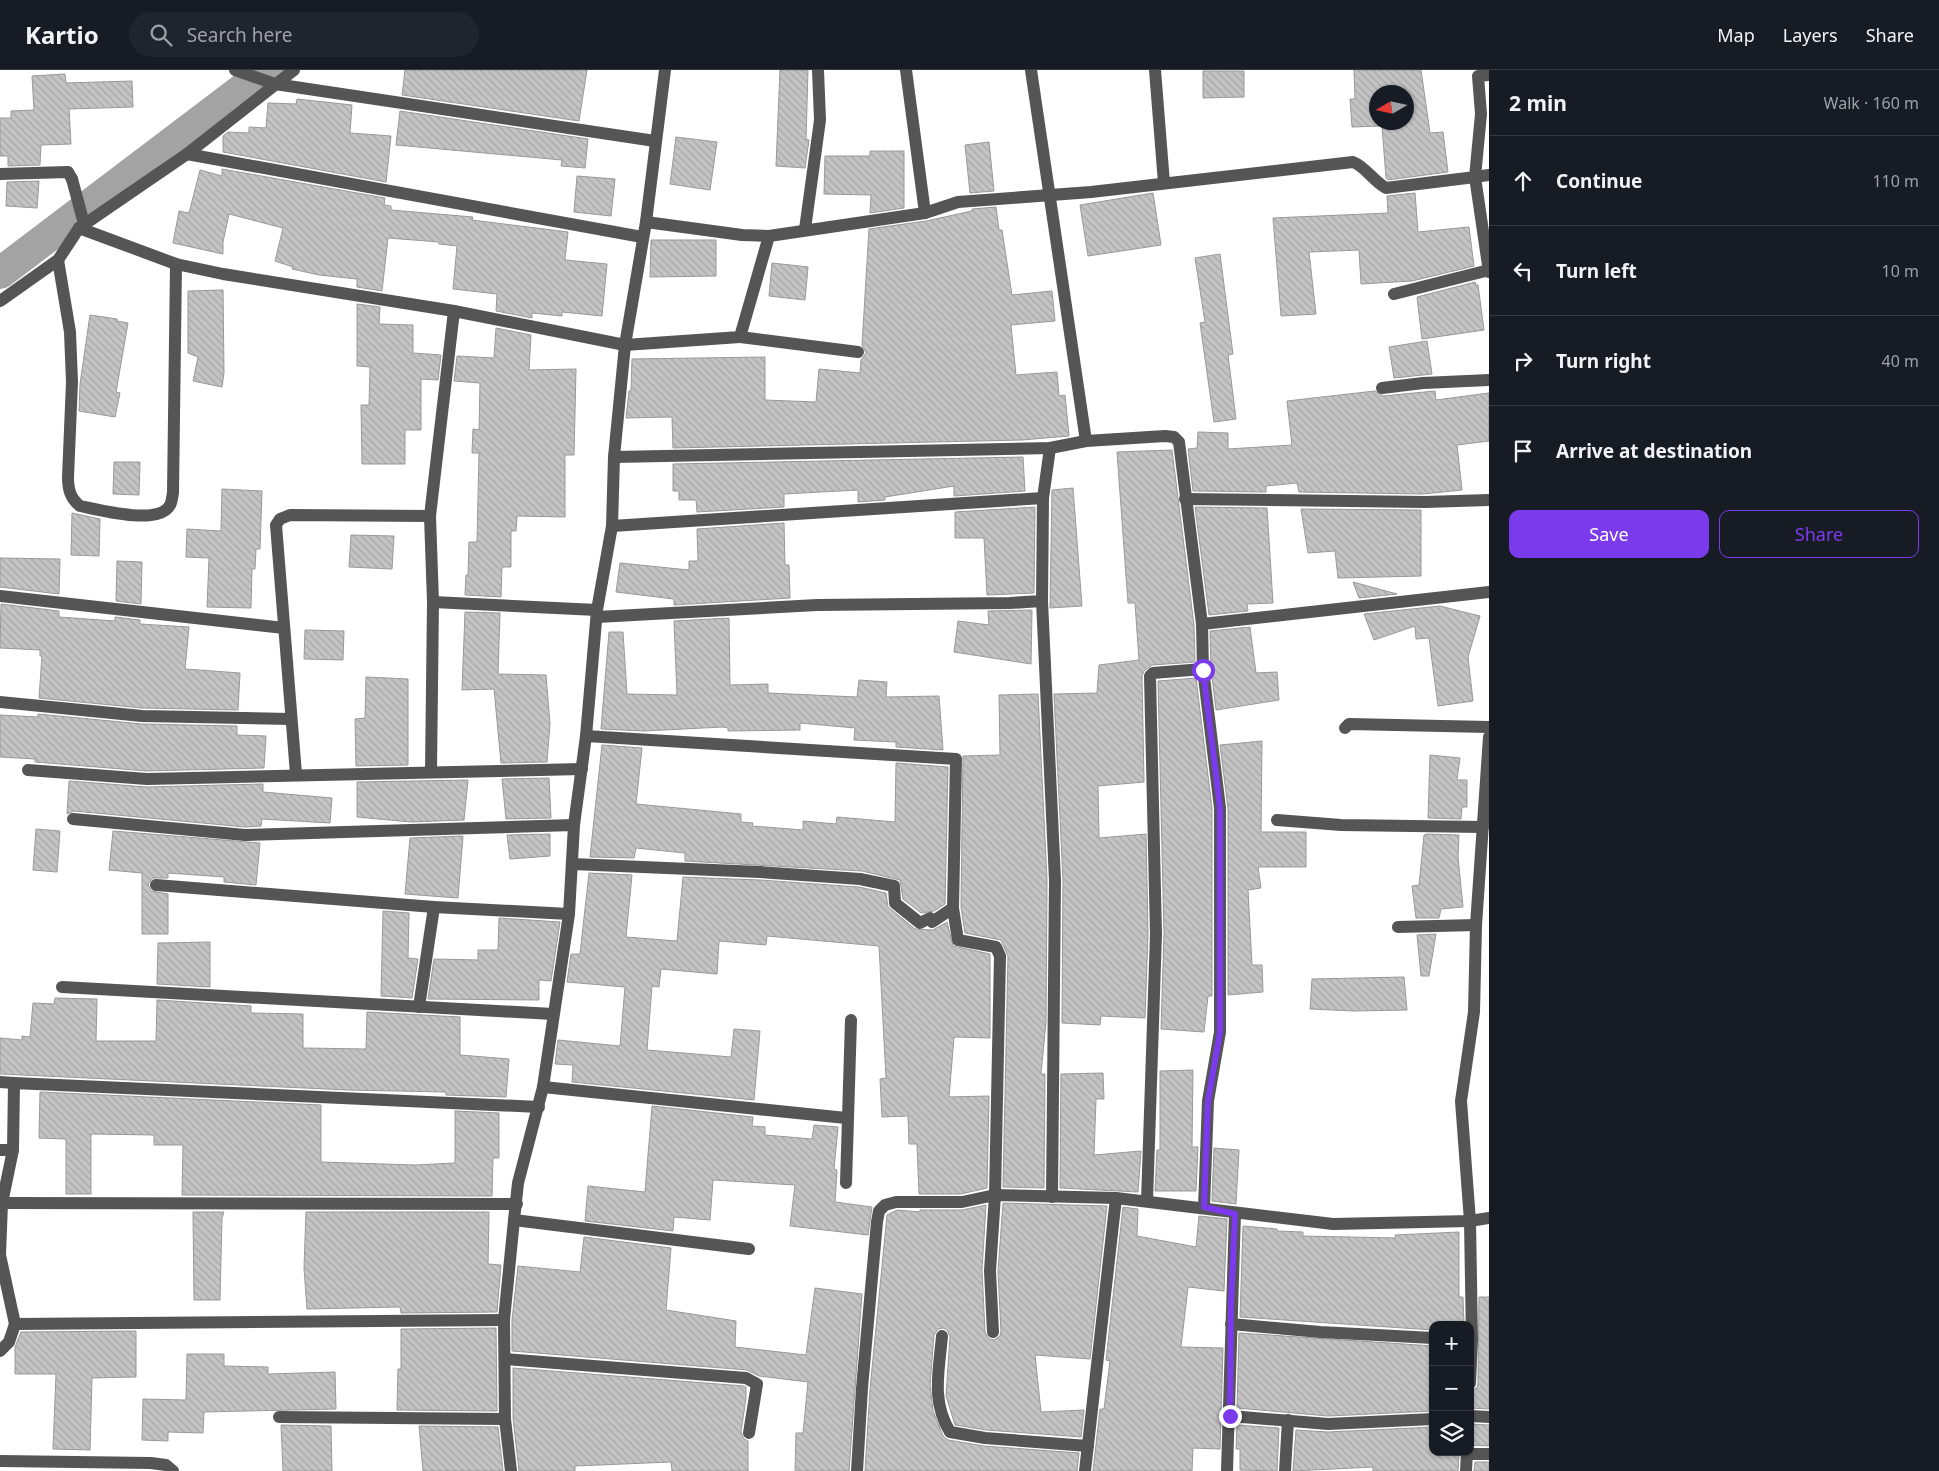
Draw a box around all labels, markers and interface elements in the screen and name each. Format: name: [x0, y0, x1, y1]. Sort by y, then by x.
search box: [129, 12, 479, 57]
text: Kartio: [25, 18, 99, 51]
icon: search: [147, 21, 175, 49]
text: Search here: [187, 22, 292, 48]
text: Map: [1717, 23, 1755, 47]
text: Layers: [1783, 23, 1838, 47]
text: Share: [1866, 23, 1914, 47]
north arrow: [1369, 85, 1414, 130]
text: 2 min: [1509, 89, 1567, 117]
text: Walk · 160 m: [1824, 92, 1919, 114]
icon: ahead: [1509, 167, 1537, 195]
text: Continue: [1556, 168, 1642, 194]
text: 110 m: [1872, 170, 1919, 192]
icon: left: [1509, 257, 1537, 285]
text: Turn left: [1556, 258, 1637, 284]
text: 10 m: [1882, 260, 1919, 282]
icon: right: [1509, 347, 1537, 375]
text: Turn right: [1556, 348, 1651, 374]
text: 40 m: [1882, 350, 1919, 372]
icon: arrive: [1509, 437, 1537, 465]
text: Arrive at destination: [1556, 438, 1752, 464]
button: Save: [1509, 510, 1709, 558]
button: Share: [1719, 510, 1919, 558]
route start: [1192, 659, 1215, 682]
map controls: [1429, 1321, 1474, 1456]
button: +: [1429, 1321, 1474, 1366]
button: −: [1429, 1366, 1474, 1411]
route end: [1219, 1405, 1242, 1428]
button: layers: [1429, 1411, 1474, 1456]

